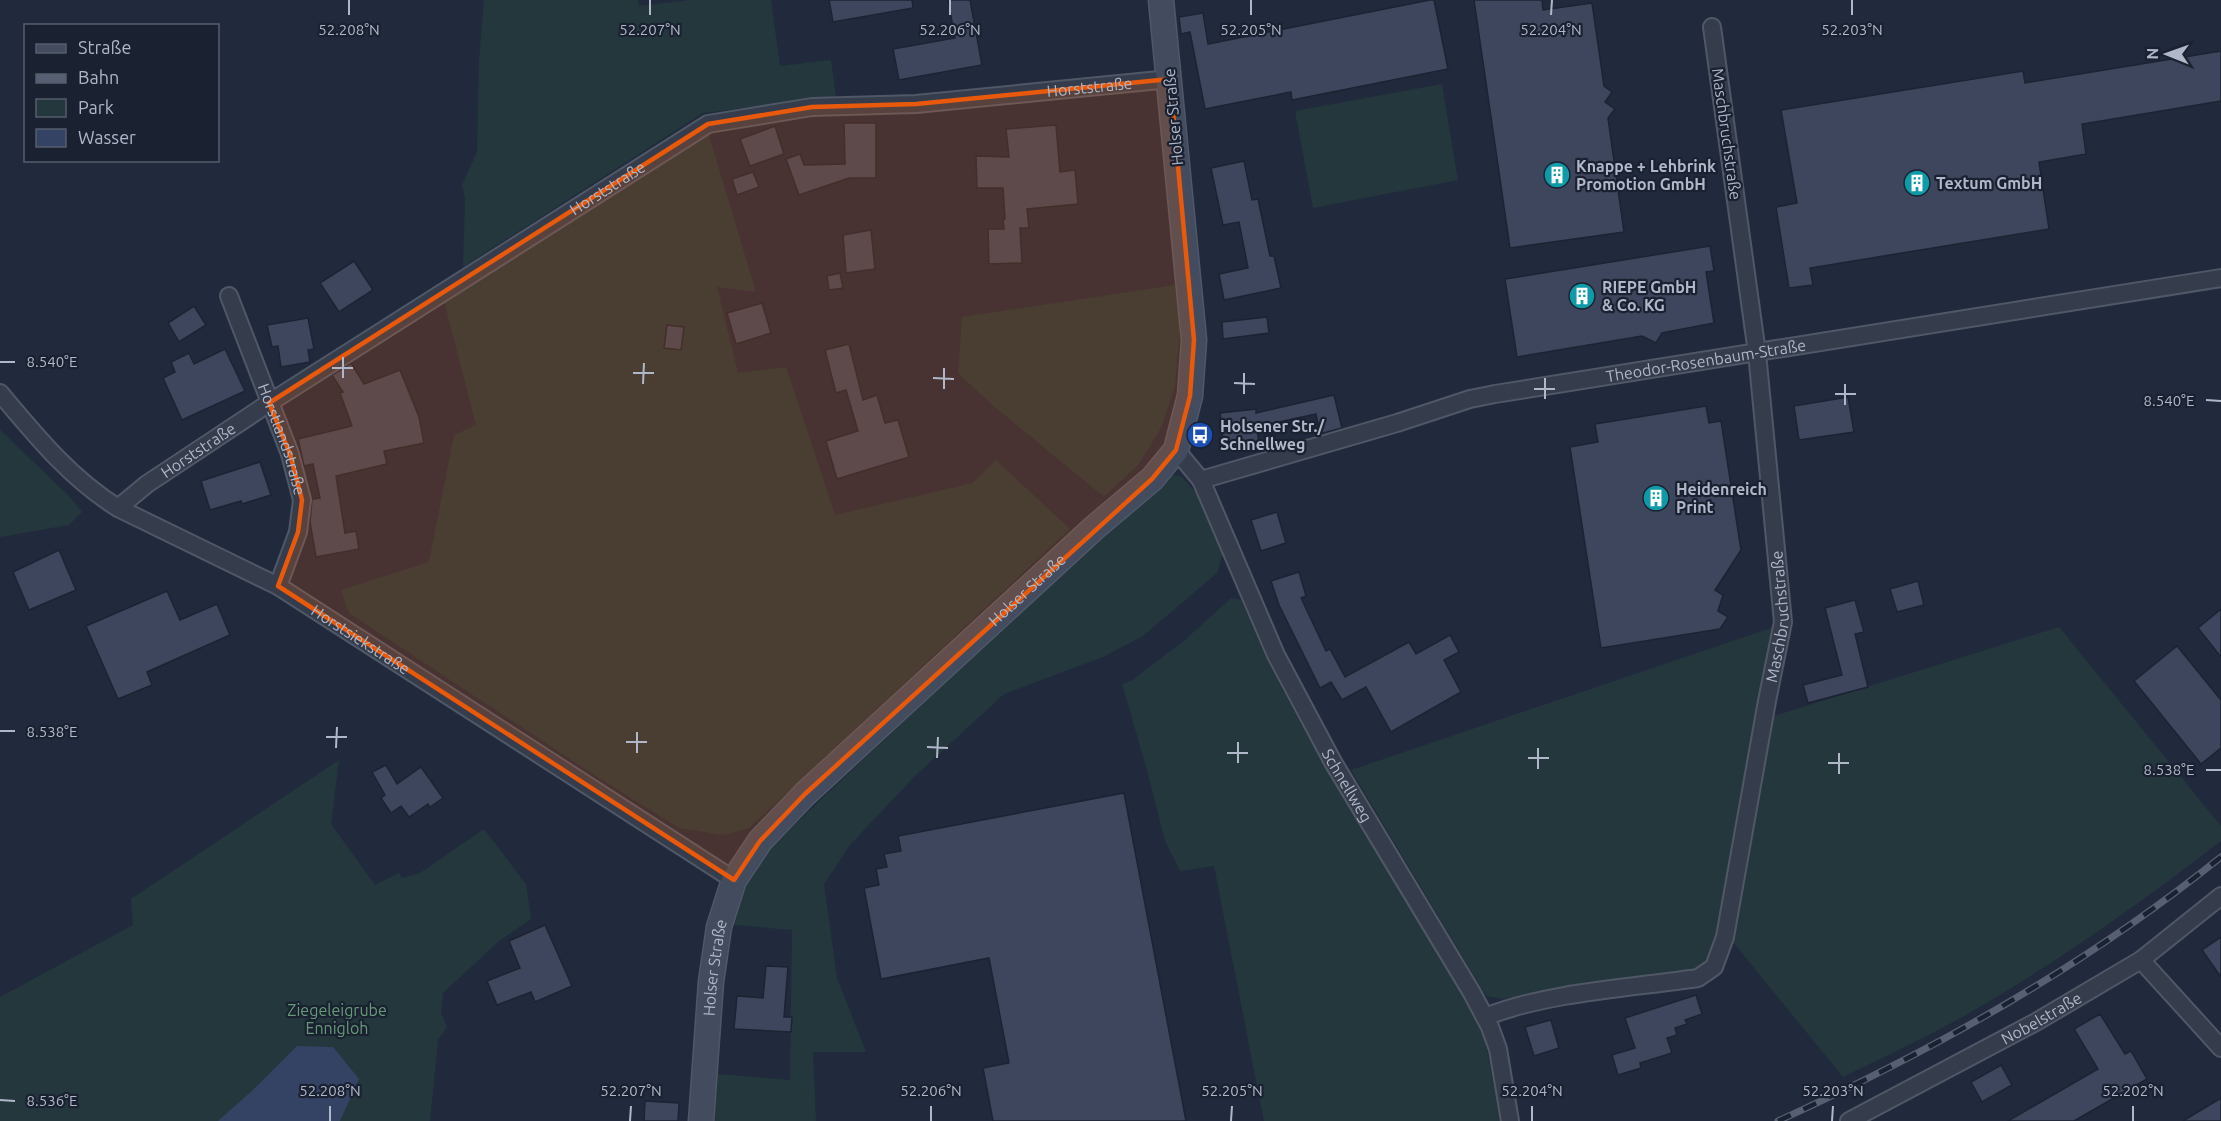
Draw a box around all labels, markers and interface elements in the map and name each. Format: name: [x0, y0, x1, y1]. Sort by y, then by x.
text: 52.208°N: [318, 21, 380, 38]
text: 52.207°N: [619, 21, 681, 38]
text: 52.206°N: [919, 21, 981, 38]
text: 52.205°N: [1220, 21, 1282, 38]
text: 52.204°N: [1520, 21, 1582, 38]
text: 52.203°N: [1821, 21, 1883, 38]
legend: [24, 24, 219, 162]
north arrow: [2137, 24, 2197, 84]
text: Straße: [78, 37, 131, 57]
text: N: [2143, 48, 2161, 60]
text: Bahn: [78, 67, 119, 87]
street label: Maschbruchstraße: [1709, 67, 1745, 201]
street label: Holser Straße: [1160, 68, 1186, 166]
street label: Horststraße: [1046, 74, 1133, 100]
text: Park: [78, 97, 114, 117]
text: Wasser: [78, 127, 136, 147]
street label: Horststraße: [566, 157, 648, 219]
place label: Knappe + Lehbrink Promotion GmbH: [1576, 157, 1716, 193]
building icon: Knappe + Lehbrink Promotion GmbH: [1542, 160, 1572, 190]
building icon: Textum GmbH: [1902, 168, 1932, 198]
place label: Textum GmbH: [1936, 174, 2042, 192]
place label: RIEPE GmbH & Co. KG: [1602, 278, 1696, 314]
building icon: RIEPE GmbH & Co. KG: [1567, 281, 1597, 311]
street label: Theodor-Rosenbaum-Straße: [1605, 335, 1807, 385]
text: 8.540°E: [27, 353, 77, 370]
street label: Horstlandstraße: [255, 381, 309, 497]
text: 8.540°E: [2144, 392, 2194, 409]
place label: Holsener Str./ Schnellweg: [1220, 417, 1325, 453]
street label: Horststraße: [157, 419, 239, 481]
bus stop icon: Holsener Str./ Schnellweg: [1185, 420, 1215, 450]
place label: Heidenreich Print: [1676, 480, 1767, 516]
building icon: Heidenreich Print: [1641, 483, 1671, 513]
street label: Holser Straße: [985, 550, 1069, 629]
street label: Maschbruchstraße: [1762, 550, 1792, 684]
street label: Horstsiekstraße: [308, 601, 413, 678]
text: 8.538°E: [27, 723, 77, 740]
street label: Schnellweg: [1319, 746, 1376, 825]
text: 8.538°E: [2144, 761, 2194, 778]
street label: Holser Straße: [700, 917, 730, 1017]
street label: Nobelstraße: [1998, 988, 2085, 1048]
park label: Ziegeleigrube Ennigloh: [287, 1001, 387, 1037]
text: 52.208°N: [299, 1082, 361, 1099]
text: 52.207°N: [600, 1082, 662, 1099]
text: 52.206°N: [900, 1082, 962, 1099]
text: 52.205°N: [1201, 1082, 1263, 1099]
text: 52.204°N: [1501, 1082, 1563, 1099]
text: 52.203°N: [1802, 1082, 1864, 1099]
text: 52.202°N: [2102, 1082, 2164, 1099]
text: 8.536°E: [27, 1092, 77, 1109]

